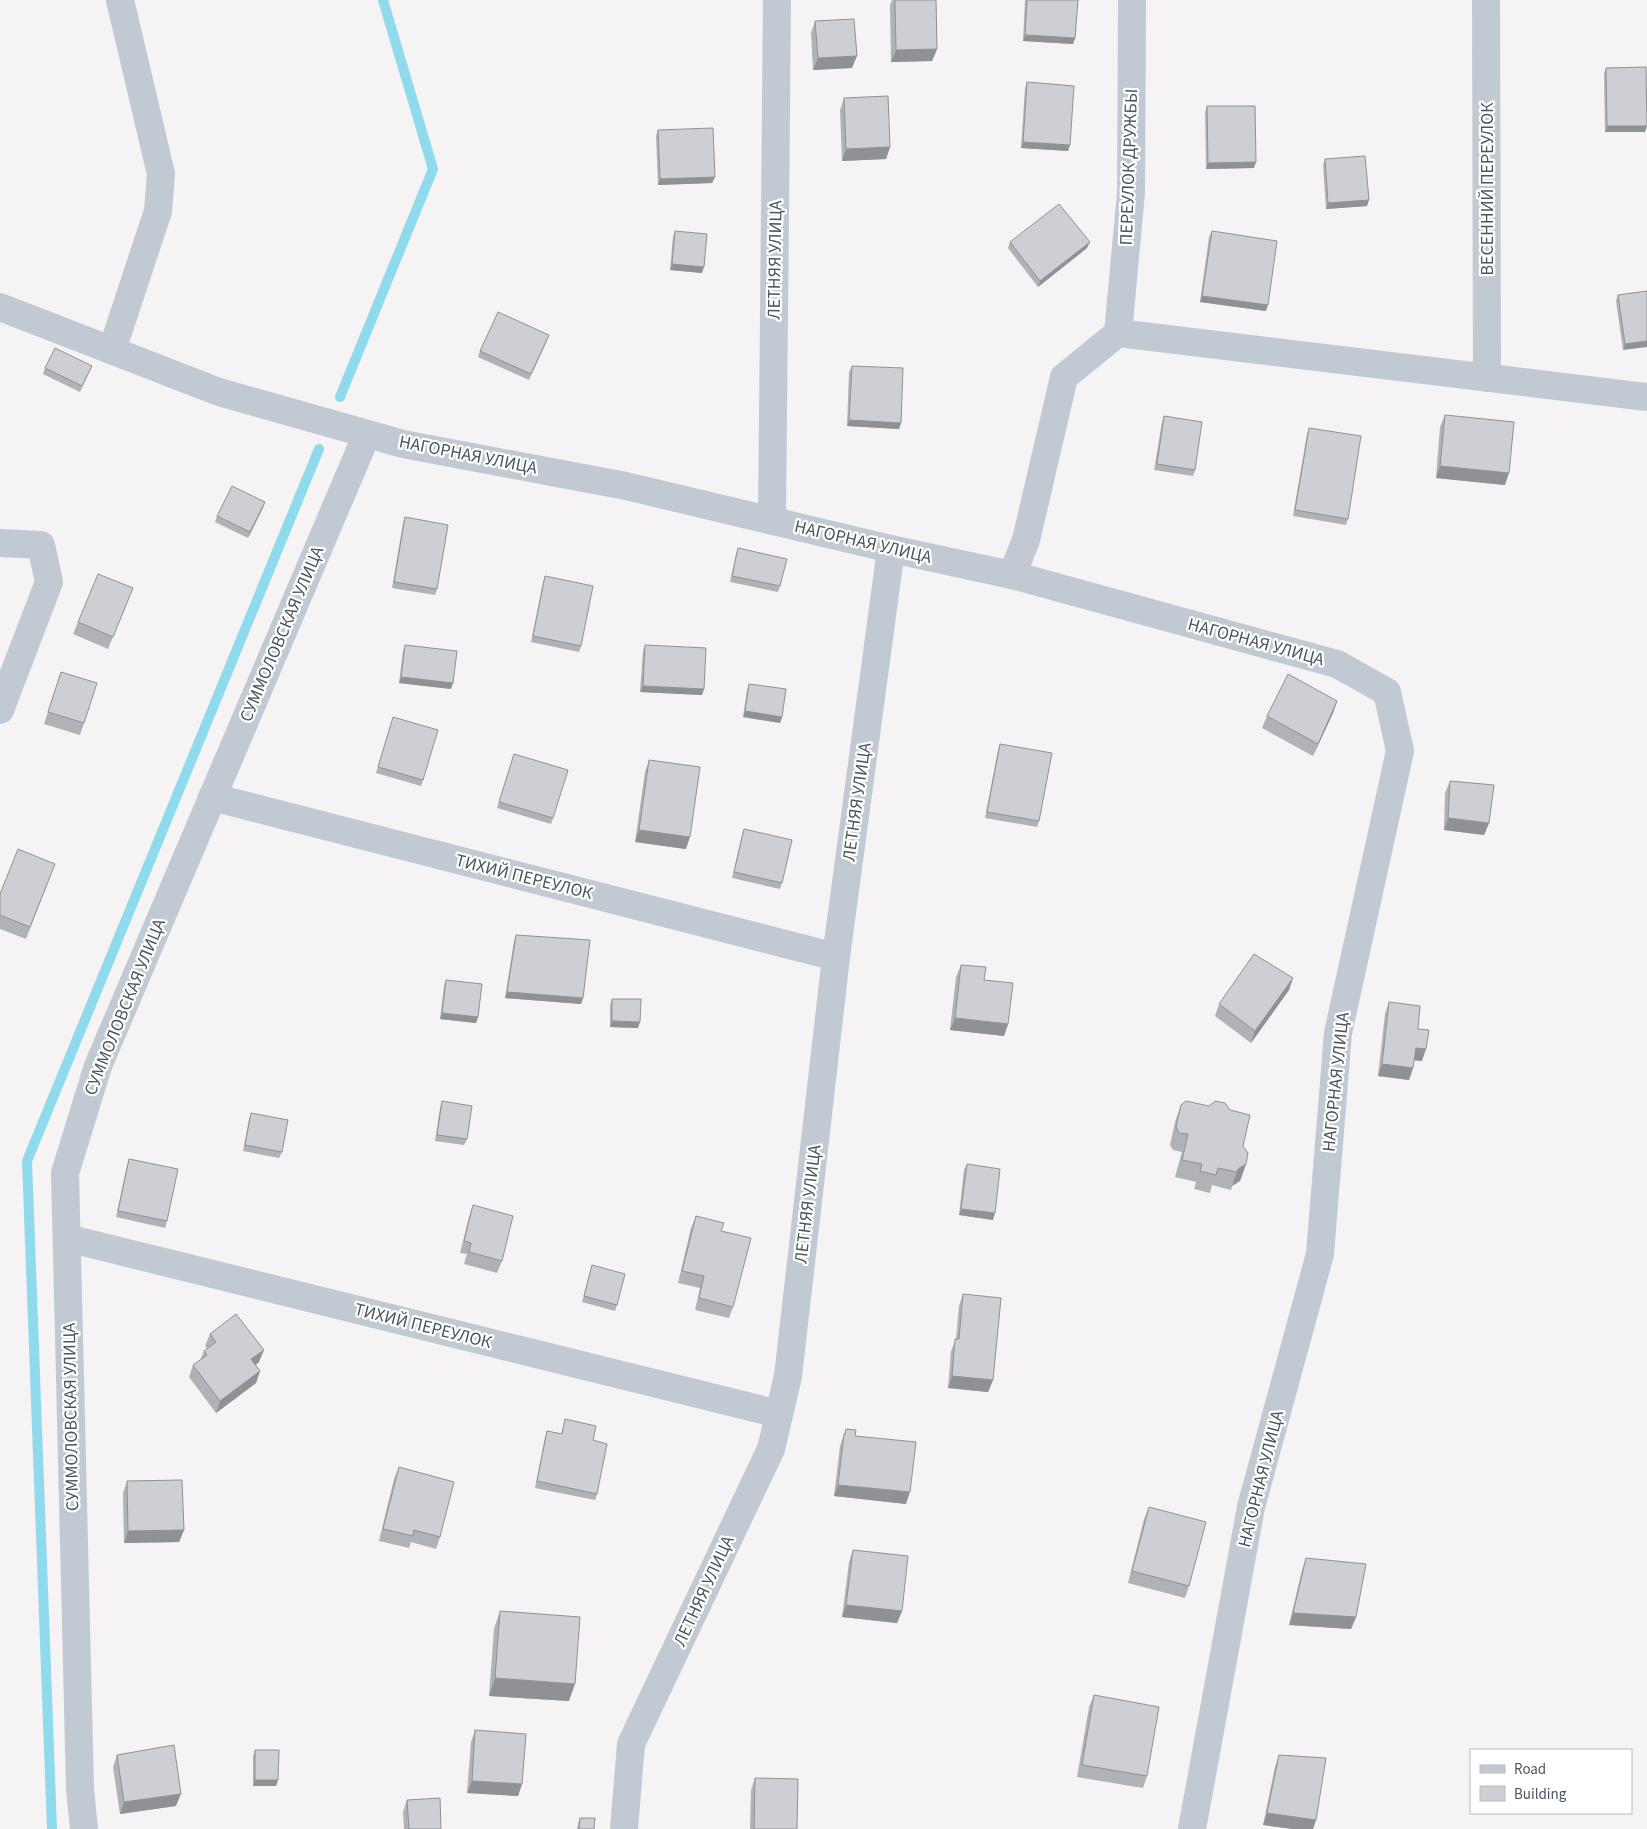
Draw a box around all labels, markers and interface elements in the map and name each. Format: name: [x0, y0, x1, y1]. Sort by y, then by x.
street label: ПЕРЕУЛОК ДРУЖБЫ: [1114, 88, 1144, 246]
street label: ВЕСЕННИЙ ПЕРЕУЛОК: [1475, 102, 1500, 276]
street label: ЛЕТНЯЯ УЛИЦА: [761, 200, 789, 320]
street label: НАГОРНАЯ УЛИЦА: [397, 429, 539, 481]
street label: НАГОРНАЯ УЛИЦА: [792, 514, 934, 570]
street label: СУММОЛОВСКАЯ УЛИЦА: [234, 542, 330, 726]
street label: НАГОРНАЯ УЛИЦА: [1185, 612, 1327, 672]
street label: ЛЕТНЯЯ УЛИЦА: [836, 741, 878, 863]
street label: ТИХИЙ ПЕРЕУЛОК: [453, 848, 596, 906]
street label: СУММОЛОВСКАЯ УЛИЦА: [78, 915, 172, 1099]
street label: НАГОРНАЯ УЛИЦА: [1316, 1011, 1356, 1153]
street label: ЛЕТНЯЯ УЛИЦА: [788, 1143, 828, 1265]
street label: ТИХИЙ ПЕРЕУЛОК: [352, 1297, 495, 1355]
street label: СУММОЛОВСКАЯ УЛИЦА: [57, 1322, 85, 1511]
street label: НАГОРНАЯ УЛИЦА: [1232, 1408, 1290, 1550]
street label: ЛЕТНЯЯ УЛИЦА: [667, 1531, 741, 1650]
legend: [1470, 1749, 1632, 1814]
text: Road: [1514, 1759, 1546, 1780]
text: Building: [1514, 1784, 1567, 1805]

